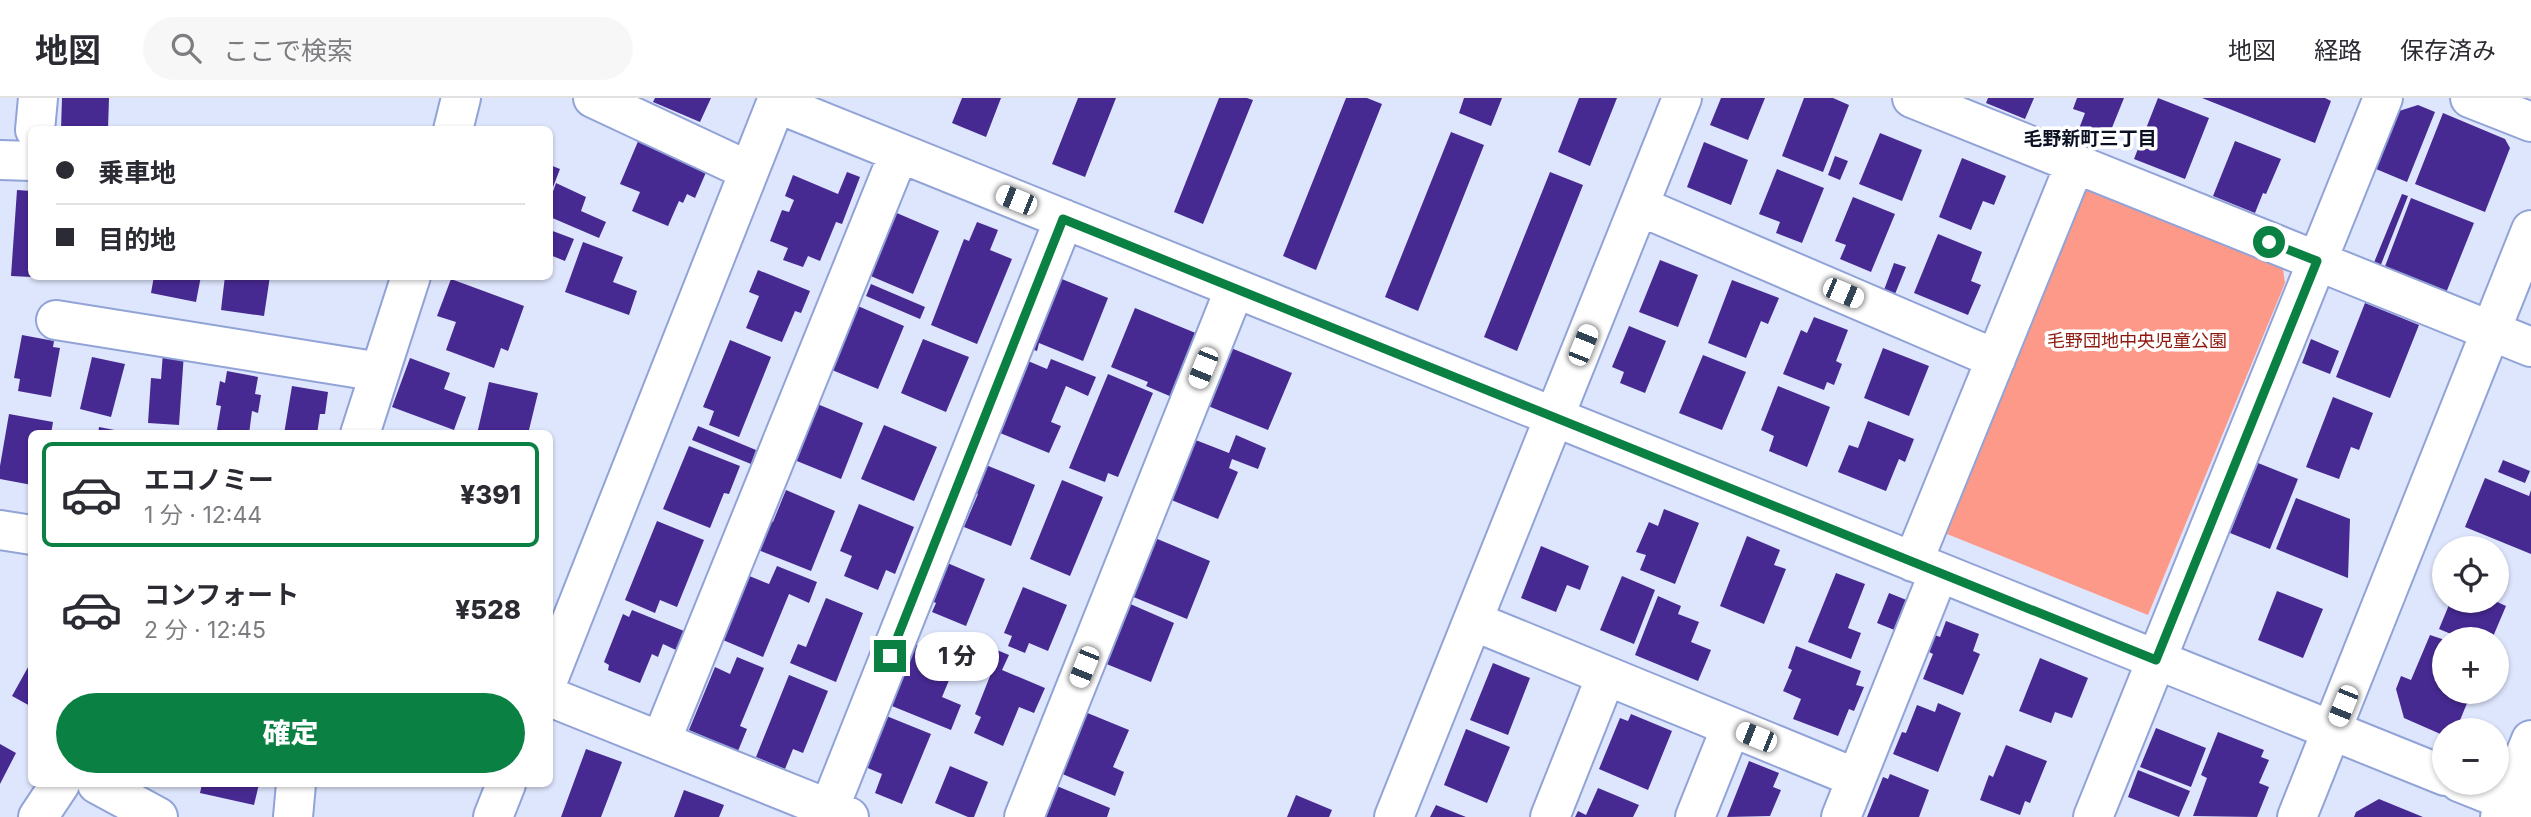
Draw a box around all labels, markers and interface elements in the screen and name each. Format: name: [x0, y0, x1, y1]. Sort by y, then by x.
search box: [143, 17, 633, 80]
icon: search: [167, 29, 205, 67]
text: 地図: [35, 30, 101, 70]
text: ここで検索: [223, 35, 353, 66]
text: 地図: [2228, 36, 2276, 65]
text: 経路: [2314, 36, 2362, 65]
text: 保存済み: [2400, 36, 2496, 65]
district label: 毛野新町三丁目: [2023, 127, 2157, 150]
text: 乗車地: [98, 157, 176, 188]
car: [993, 182, 1040, 218]
text: 目的地: [98, 224, 176, 255]
route start: [2253, 226, 2285, 258]
car: [1820, 275, 1867, 311]
car: [1566, 322, 1601, 368]
park label: 毛野団地中央児童公園: [2047, 330, 2227, 351]
car: [1186, 345, 1221, 391]
icon: car: [60, 463, 123, 526]
text: エコノミー: [144, 464, 274, 495]
text: ¥391: [460, 479, 521, 510]
text: 1 分 · 12:44: [144, 501, 262, 529]
map controls: [2432, 536, 2509, 795]
button: locate: [2432, 536, 2509, 613]
icon: car: [60, 578, 123, 641]
text: コンフォート: [144, 579, 299, 610]
text: ¥528: [455, 594, 521, 625]
text: 2 分 · 12:45: [144, 616, 266, 644]
button: +: [2432, 627, 2509, 704]
callout: 1 分: [914, 632, 998, 680]
route end: [874, 640, 906, 672]
text: 1 分: [938, 642, 976, 670]
car: [1067, 644, 1102, 690]
car: [2326, 683, 2361, 729]
button: 確定: [56, 693, 525, 773]
button: −: [2432, 718, 2509, 795]
car: [1733, 719, 1780, 755]

